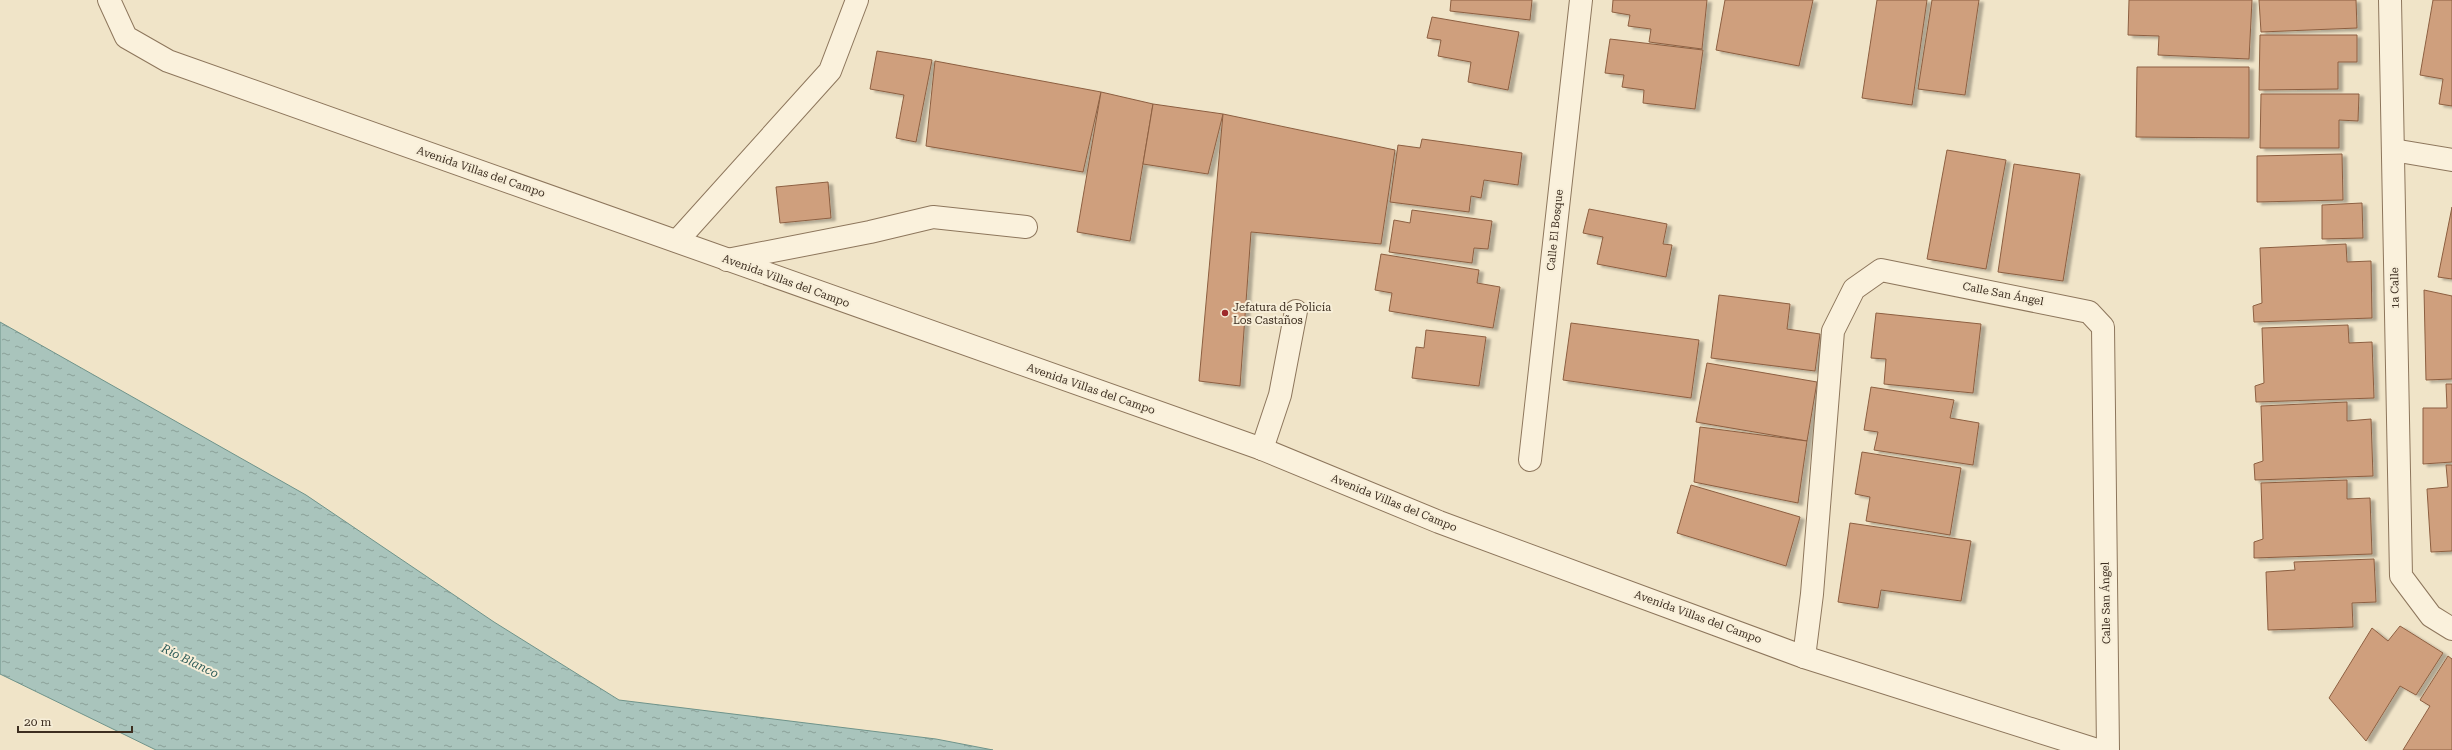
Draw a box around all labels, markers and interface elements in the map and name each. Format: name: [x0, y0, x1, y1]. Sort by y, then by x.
street label: Avenida Villas del Campo: [415, 144, 547, 200]
street label: Calle El Bosque: [1544, 189, 1566, 271]
street label: Avenida Villas del Campo: [720, 252, 852, 310]
street label: 1a Calle: [2388, 267, 2402, 309]
street label: Calle San Ángel: [1961, 279, 2045, 308]
place label: Jefatura de Policía Los Castaños: [1233, 301, 1331, 327]
marker: Jefatura de Policía Los Castaños: [1220, 308, 1230, 318]
street label: Avenida Villas del Campo: [1025, 361, 1157, 417]
street label: Avenida Villas del Campo: [1329, 472, 1459, 534]
street label: Calle San Ángel: [2098, 561, 2113, 644]
street label: Avenida Villas del Campo: [1632, 588, 1764, 646]
water label: Río Blanco: [158, 641, 221, 681]
scale bar: [18, 708, 132, 734]
text: 20 m: [24, 715, 51, 729]

